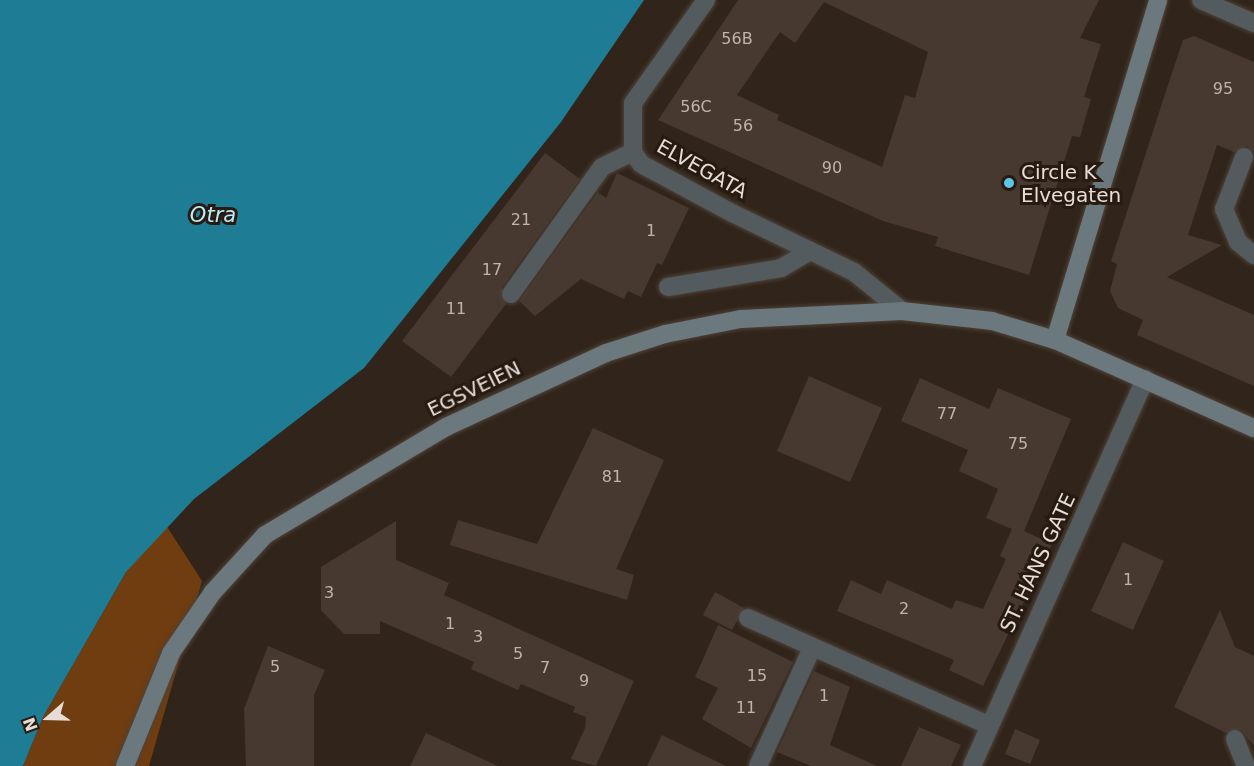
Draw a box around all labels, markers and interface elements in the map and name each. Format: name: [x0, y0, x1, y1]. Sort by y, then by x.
house number: 56B: [721, 29, 753, 49]
house number: 95: [1213, 79, 1233, 99]
house number: 56C: [680, 97, 712, 117]
house number: 56: [733, 116, 753, 136]
street label: ELVEGATA: [653, 134, 751, 204]
house number: 90: [822, 158, 842, 178]
place label: Circle K Elvegaten: [1021, 160, 1121, 207]
marker: Circle K Elvegaten: [1002, 176, 1016, 190]
water label: Otra: [190, 202, 236, 228]
house number: 21: [511, 210, 531, 230]
house number: 1: [646, 221, 656, 241]
house number: 17: [482, 260, 502, 280]
house number: 11: [446, 299, 466, 319]
street label: EGSVEIEN: [424, 356, 524, 422]
house number: 77: [937, 404, 957, 424]
house number: 75: [1008, 434, 1028, 454]
house number: 81: [602, 467, 622, 487]
street label: ST. HANS GATE: [995, 490, 1081, 636]
house number: 1: [1123, 570, 1133, 590]
house number: 3: [324, 583, 334, 603]
house number: 2: [899, 599, 909, 619]
house number: 1: [445, 614, 455, 634]
house number: 3: [473, 627, 483, 647]
house number: 5: [513, 644, 523, 664]
house number: 5: [270, 657, 280, 677]
house number: 7: [540, 658, 550, 678]
house number: 15: [747, 666, 767, 686]
house number: 9: [579, 671, 589, 691]
house number: 1: [819, 686, 829, 706]
north arrow: [18, 688, 78, 748]
house number: 11: [736, 698, 756, 718]
text: N: [19, 715, 42, 734]

